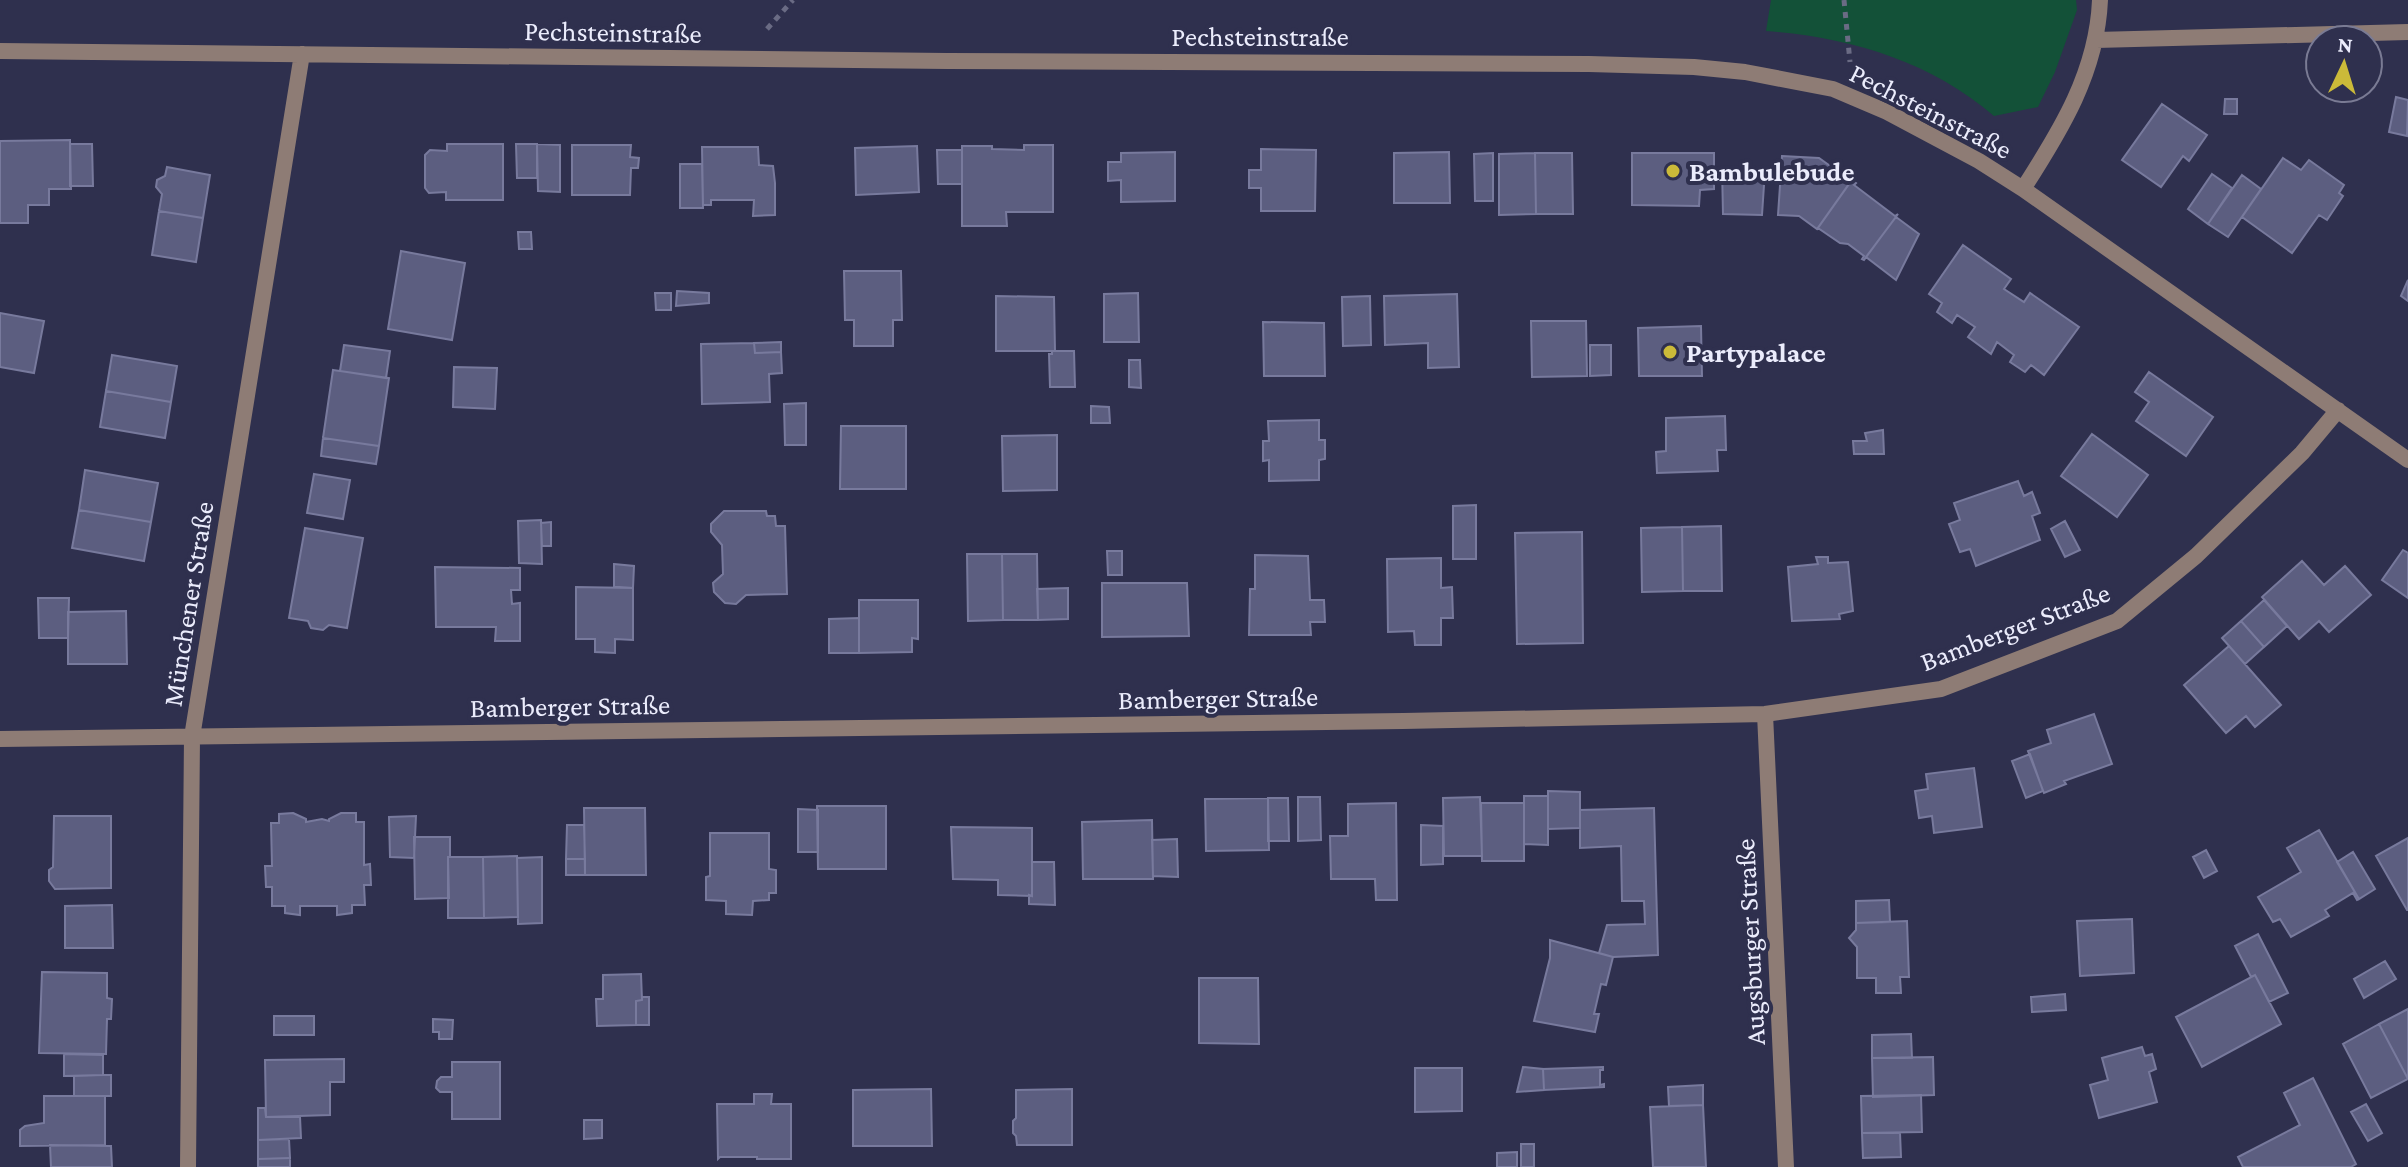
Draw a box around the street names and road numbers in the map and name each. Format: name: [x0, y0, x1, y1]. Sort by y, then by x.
street label: Pechsteinstraße: [524, 15, 702, 49]
street label: Pechsteinstraße: [1171, 21, 1349, 52]
street label: Pechsteinstraße: [1845, 57, 2017, 165]
street label: Münchener Straße: [156, 499, 220, 709]
street label: Bamberger Straße: [1916, 577, 2114, 677]
street label: Bamberger Straße: [1118, 681, 1318, 715]
street label: Bamberger Straße: [470, 689, 670, 723]
street label: Augsburger Straße: [1729, 838, 1771, 1046]

